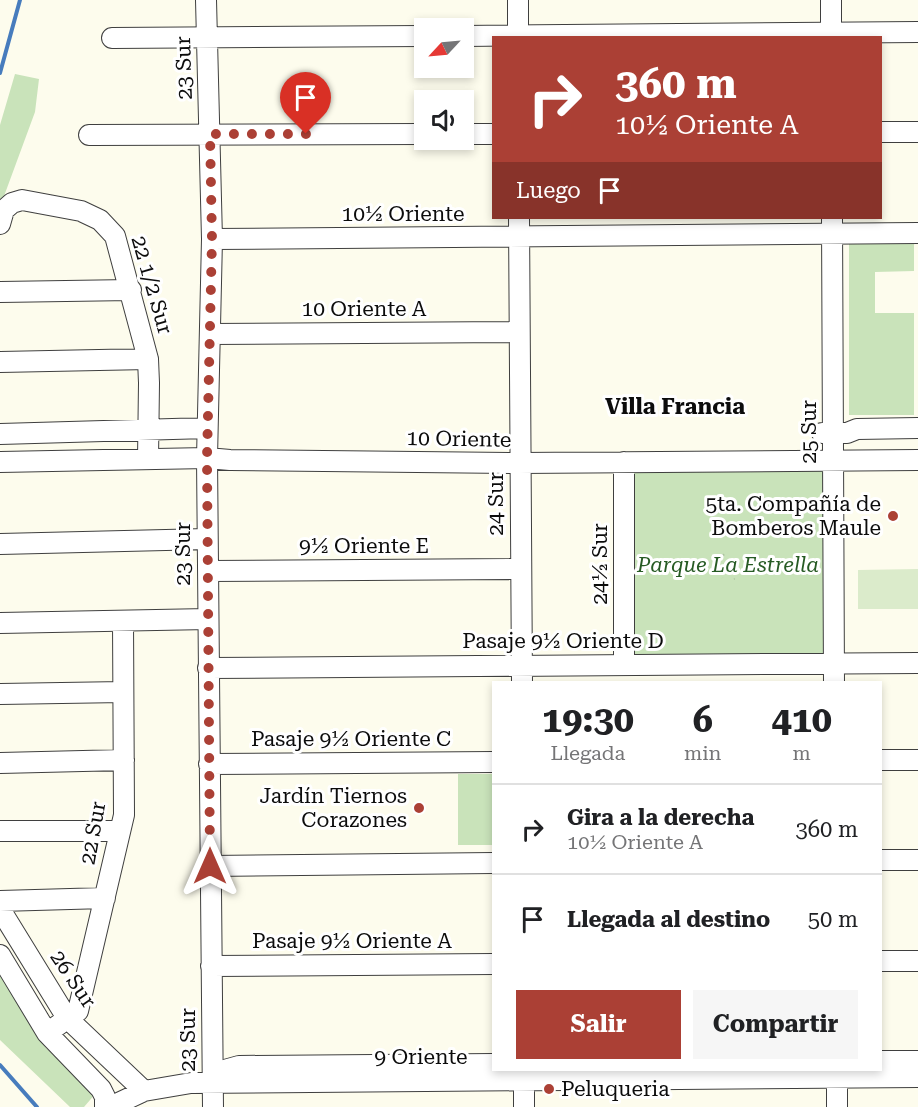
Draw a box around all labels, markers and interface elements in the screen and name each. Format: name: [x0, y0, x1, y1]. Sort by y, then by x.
north arrow: [414, 18, 474, 78]
map controls: [414, 18, 474, 150]
street label: 23 Sur: [171, 35, 197, 100]
text: 360 m: [615, 59, 737, 108]
icon: right: [516, 60, 594, 138]
pin: [280, 72, 331, 134]
icon: arrive: [289, 81, 322, 114]
button: sound: [414, 90, 474, 150]
text: 10½ Oriente A: [615, 109, 799, 141]
icon: arrive: [593, 174, 626, 207]
text: Luego: [516, 178, 581, 203]
street label: 10½ Oriente: [342, 202, 464, 226]
street label: 22 1/2 Sur: [127, 233, 178, 337]
street label: 10 Oriente A: [301, 297, 427, 321]
district label: Villa Francia: [605, 394, 745, 419]
street label: 25 Sur: [797, 400, 821, 464]
street label: 10 Oriente: [406, 426, 512, 452]
street label: 24 Sur: [484, 472, 508, 536]
place label: 5ta. Compañía de Bomberos Maule: [705, 492, 881, 540]
marker: 5ta. Compañía de Bomberos Maule: [886, 509, 900, 523]
street label: 23 Sur: [171, 522, 195, 586]
street label: 24½ Sur: [588, 523, 612, 605]
street label: 9½ Oriente E: [299, 534, 429, 558]
park label: Parque La Estrella: [636, 553, 819, 577]
street label: Pasaje 9½ Oriente D: [462, 629, 664, 653]
text: 19:30: [542, 699, 634, 741]
text: 6: [693, 699, 713, 741]
text: 410: [772, 699, 832, 741]
street label: Pasaje 9½ Oriente C: [251, 727, 451, 751]
text: Llegada: [551, 741, 625, 765]
text: min: [684, 741, 721, 765]
text: m: [793, 741, 811, 765]
place label: Jardín Tiernos Corazones: [260, 784, 407, 832]
street label: 22 Sur: [76, 799, 110, 866]
marker: Jardín Tiernos Corazones: [412, 801, 426, 815]
text: Gira a la derecha: [567, 805, 754, 830]
icon: right: [516, 813, 549, 846]
text: 360 m: [795, 817, 858, 842]
text: 10½ Oriente A: [567, 830, 703, 854]
position arrow: [178, 834, 242, 898]
icon: arrive: [516, 903, 549, 936]
text: Llegada al destino: [567, 907, 770, 932]
text: 50 m: [808, 907, 858, 932]
street label: Pasaje 9½ Oriente A: [252, 929, 452, 953]
street label: 26 Sur: [45, 946, 101, 1012]
button: Salir: [516, 990, 681, 1059]
button: Compartir: [693, 990, 858, 1059]
street label: 23 Sur: [176, 1008, 200, 1072]
street label: 9 Oriente: [374, 1045, 468, 1069]
place label: Peluqueria: [561, 1077, 670, 1101]
marker: Peluqueria: [542, 1082, 556, 1096]

